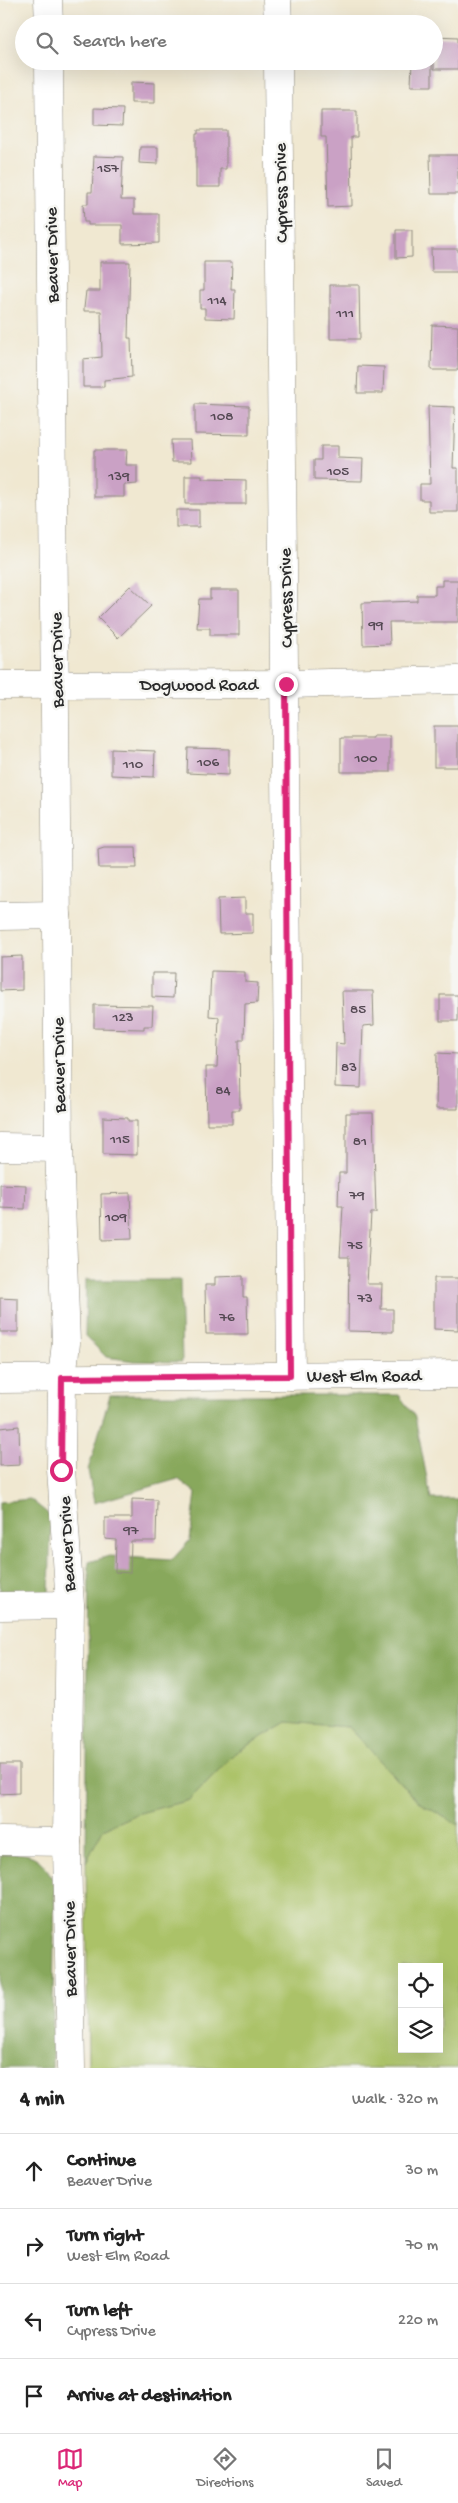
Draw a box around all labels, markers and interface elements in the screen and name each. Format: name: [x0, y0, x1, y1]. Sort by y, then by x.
search box: [15, 15, 443, 70]
icon: search: [33, 29, 61, 57]
text: Search here: [73, 31, 167, 54]
street label: Cypress Drive: [271, 142, 294, 243]
house number: 157: [96, 160, 120, 178]
street label: Beaver Drive: [42, 206, 65, 304]
house number: 114: [206, 292, 227, 310]
house number: 111: [335, 305, 354, 323]
house number: 108: [210, 408, 233, 426]
house number: 105: [326, 463, 349, 481]
house number: 139: [107, 468, 130, 486]
street label: Cypress Drive: [276, 547, 299, 648]
street label: Beaver Drive: [47, 611, 70, 709]
house number: 99: [367, 617, 384, 635]
route end: [275, 673, 298, 696]
street label: Dogwood Road: [139, 676, 259, 697]
house number: 100: [353, 750, 378, 768]
house number: 106: [196, 754, 219, 772]
house number: 110: [122, 756, 144, 774]
house number: 85: [350, 1001, 366, 1019]
house number: 123: [111, 1009, 134, 1027]
street label: Beaver Drive: [49, 1016, 72, 1114]
house number: 83: [341, 1059, 357, 1077]
house number: 84: [215, 1082, 231, 1100]
house number: 115: [109, 1131, 130, 1149]
house number: 81: [353, 1133, 367, 1151]
house number: 79: [348, 1187, 365, 1205]
house number: 109: [104, 1209, 128, 1227]
house number: 75: [346, 1237, 363, 1255]
house number: 73: [356, 1290, 373, 1308]
house number: 76: [218, 1309, 235, 1327]
street label: West Elm Road: [307, 1367, 423, 1388]
route start: [50, 1459, 73, 1482]
street label: Beaver Drive: [55, 1495, 82, 1593]
house number: 97: [122, 1522, 140, 1540]
street label: Beaver Drive: [60, 1900, 83, 1998]
map controls: [398, 1963, 443, 2053]
button: locate: [398, 1963, 443, 2008]
button: layers: [398, 2008, 443, 2053]
text: 4 min: [20, 2088, 64, 2113]
text: Walk · 320 m: [352, 2091, 438, 2110]
text: Continue: [67, 2150, 136, 2173]
icon: ahead: [20, 2157, 48, 2185]
text: 30 m: [405, 2162, 438, 2181]
text: Beaver Drive: [67, 2173, 152, 2192]
text: Turn right: [67, 2225, 143, 2248]
icon: right: [20, 2232, 48, 2260]
text: 70 m: [405, 2237, 438, 2256]
text: West Elm Road: [67, 2248, 169, 2267]
text: Turn left: [67, 2300, 131, 2323]
icon: left: [20, 2307, 48, 2335]
text: 220 m: [398, 2312, 438, 2331]
text: Cypress Drive: [67, 2323, 156, 2342]
icon: arrive: [20, 2382, 48, 2410]
text: Arrive at destination: [67, 2385, 231, 2408]
tab: Map: [56, 2445, 84, 2492]
tab: Directions: [197, 2445, 254, 2492]
tab: Saved: [366, 2445, 402, 2492]

